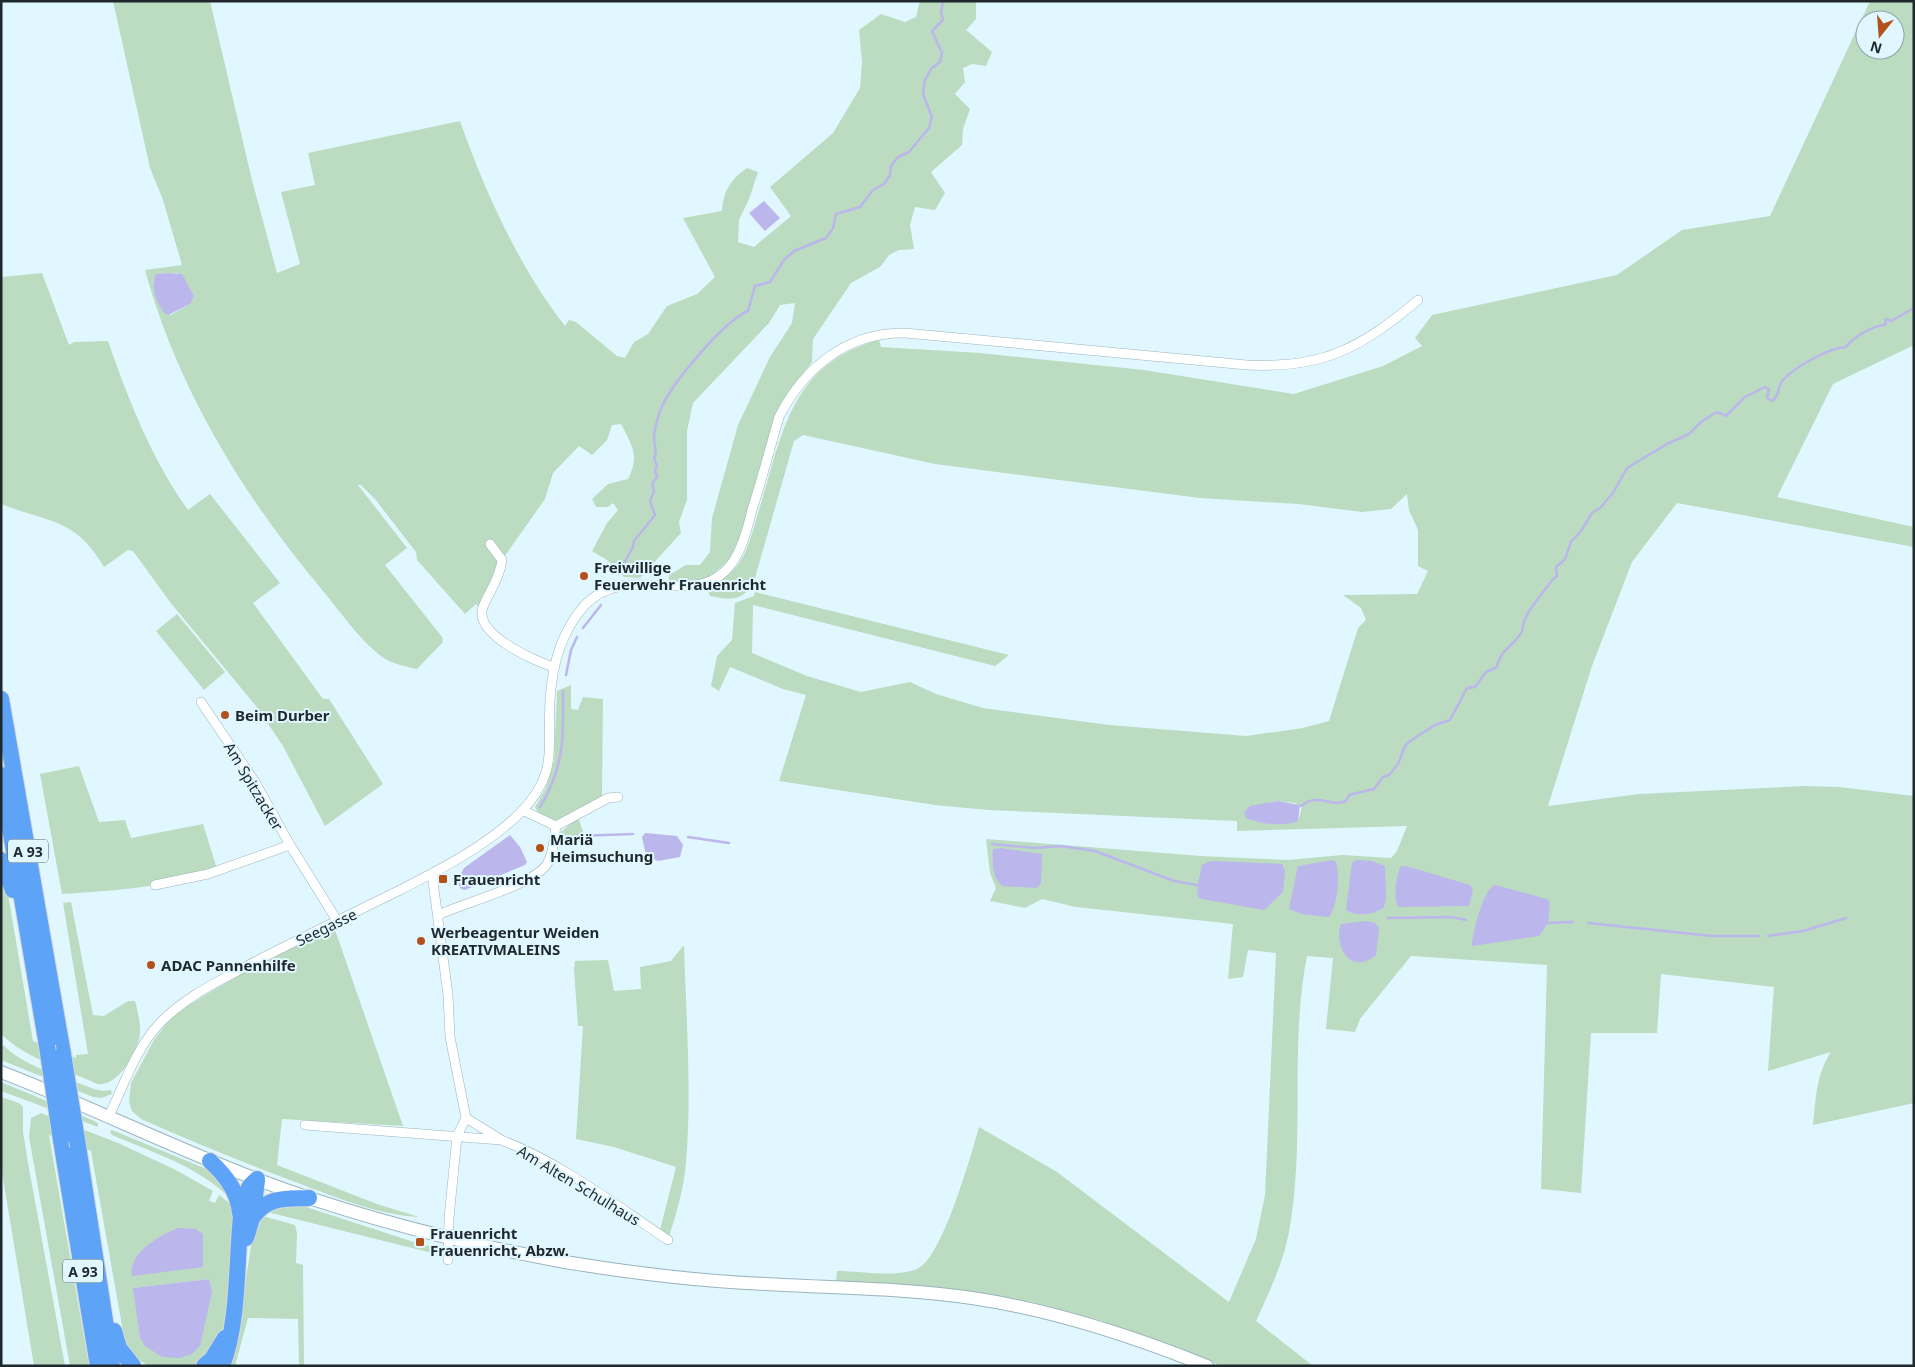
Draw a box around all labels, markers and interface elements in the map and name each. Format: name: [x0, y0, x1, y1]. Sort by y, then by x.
north arrow: [1855, 10, 1905, 60]
text: N: [1868, 37, 1884, 59]
place label: Freiwillige Feuerwehr Frauenricht: [594, 557, 767, 594]
marker: Freiwillige Feuerwehr Frauenricht: [578, 570, 590, 582]
place label: Beim Durber: [235, 705, 330, 725]
marker: Beim Durber: [219, 709, 231, 721]
street label: Am Spitzacker: [220, 738, 288, 834]
place label: Mariä Heimsuchung: [550, 829, 653, 866]
road number: A 93: [8, 839, 48, 862]
marker: Mariä Heimsuchung: [534, 842, 546, 854]
place label: Frauenricht: [453, 869, 541, 889]
marker: Frauenricht: [437, 873, 449, 885]
street label: Seegasse: [292, 904, 360, 950]
place label: Werbeagentur Weiden KREATIVMALEINS: [431, 922, 599, 959]
marker: Werbeagentur Weiden KREATIVMALEINS: [415, 935, 427, 947]
place label: ADAC Pannenhilfe: [161, 955, 296, 975]
marker: ADAC Pannenhilfe: [145, 959, 157, 971]
street label: Am Alten Schulhaus: [514, 1140, 644, 1230]
place label: Frauenricht Frauenricht, Abzw.: [430, 1223, 569, 1260]
marker: Frauenricht Frauenricht, Abzw.: [414, 1236, 426, 1248]
road number: A 93: [63, 1260, 103, 1282]

